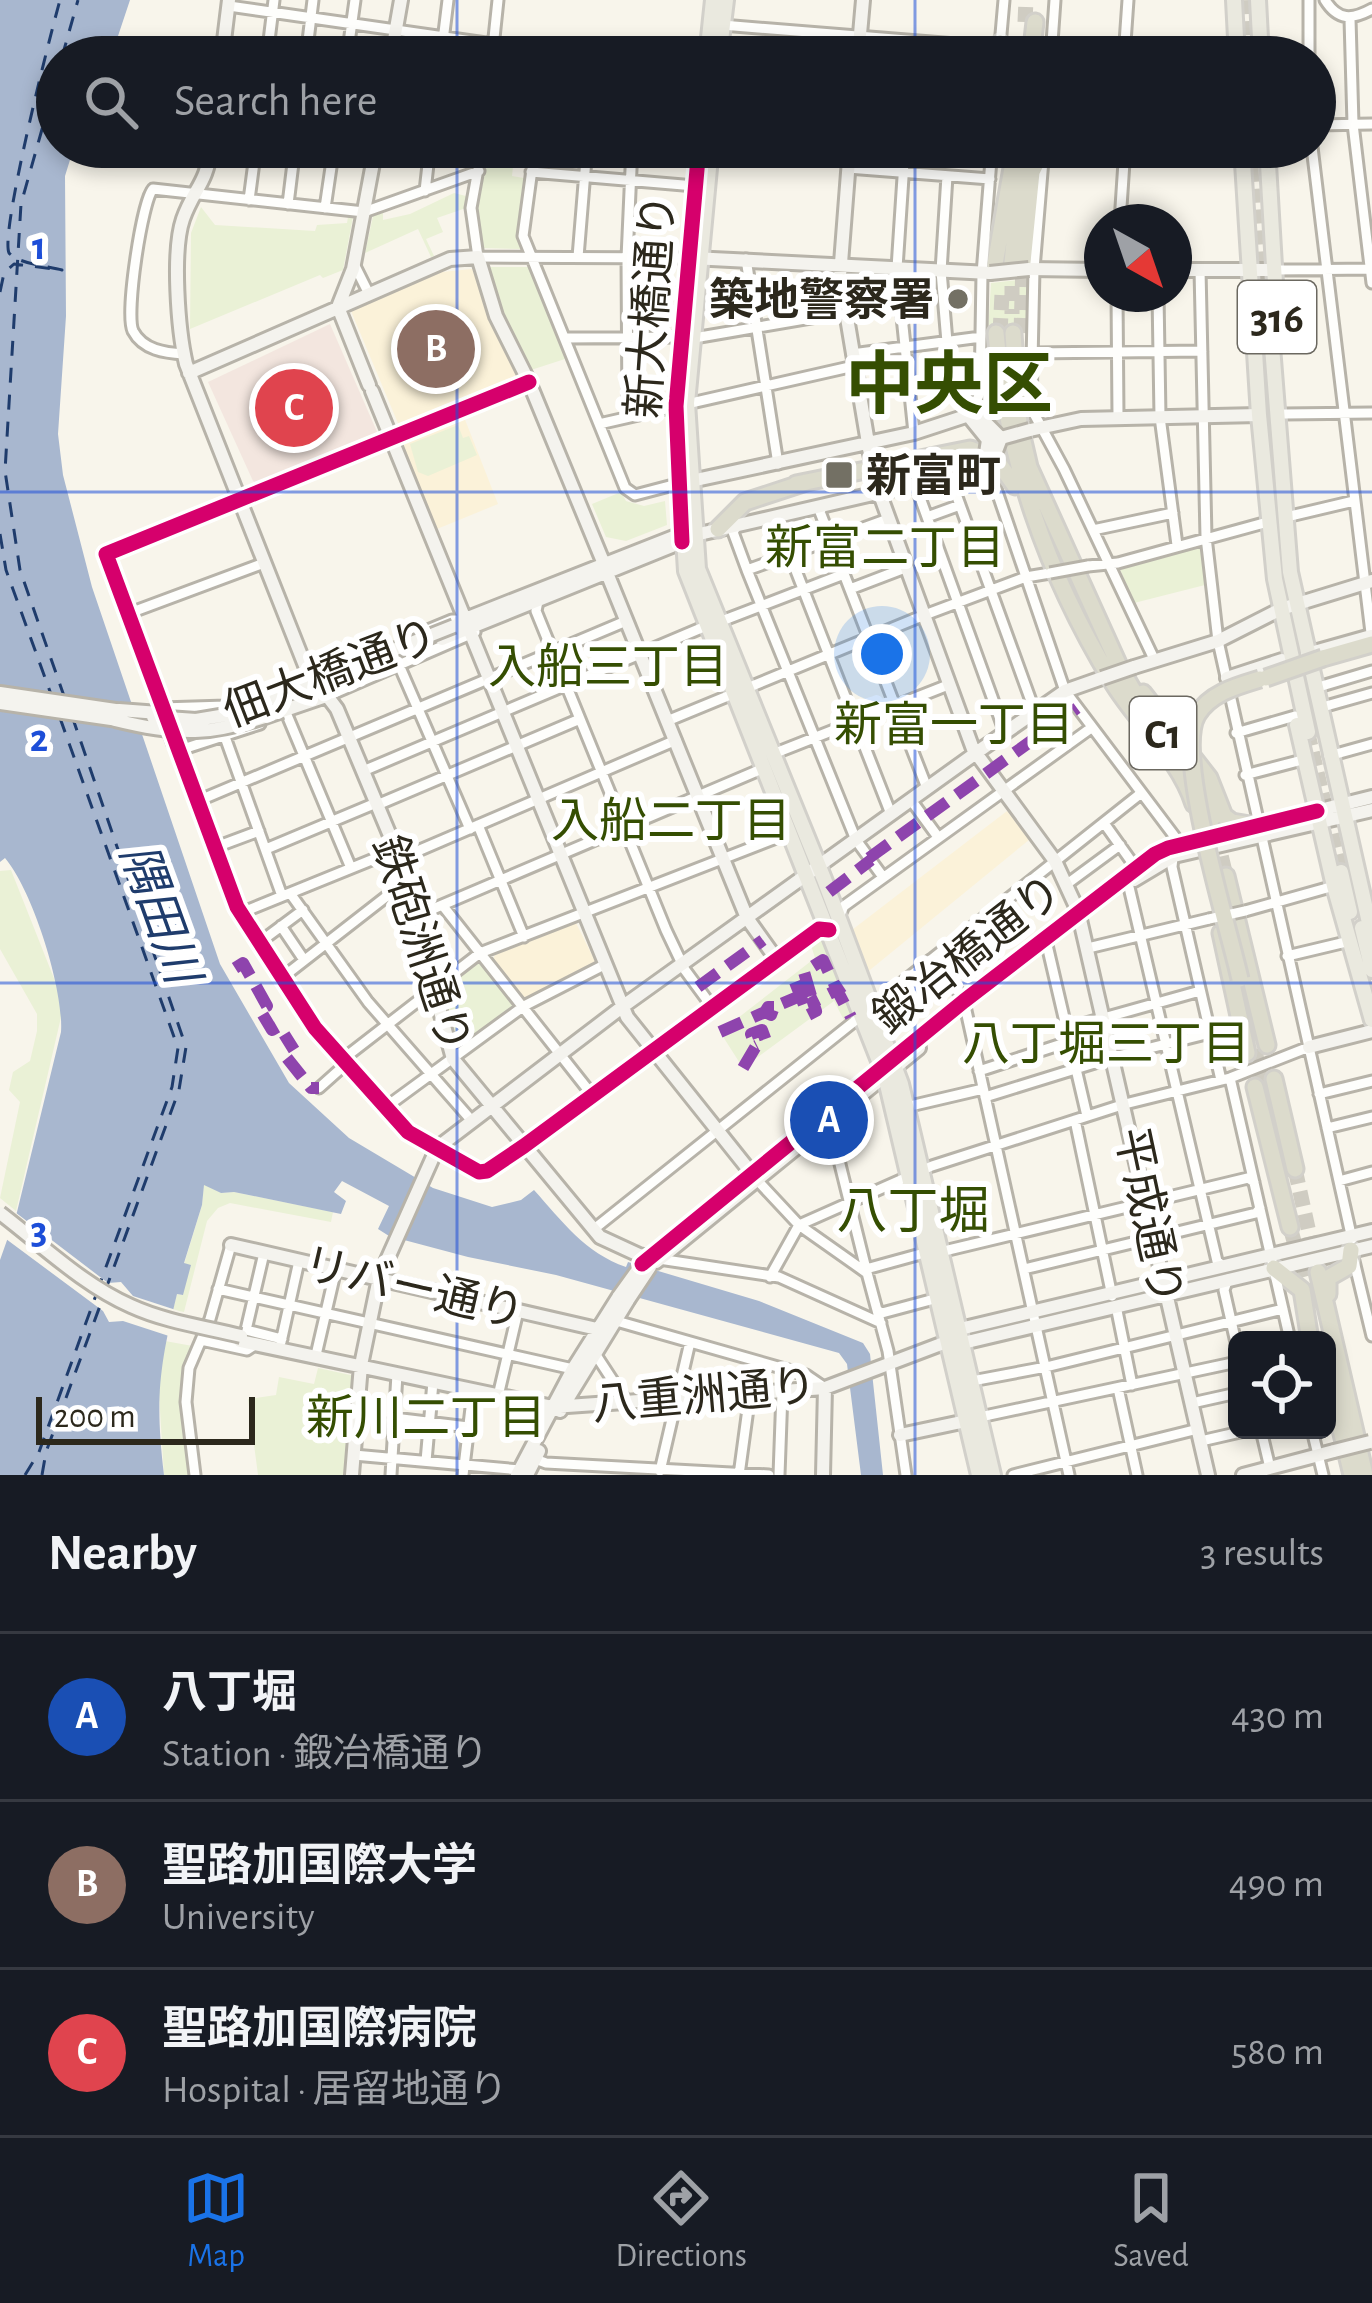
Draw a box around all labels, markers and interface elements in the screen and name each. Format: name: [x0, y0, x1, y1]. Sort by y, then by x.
search box: [36, 36, 1336, 168]
icon: search: [78, 69, 144, 135]
text: Search here: [174, 79, 377, 124]
street label: 新大橋通り: [620, 192, 683, 420]
north arrow: [1084, 204, 1192, 312]
text: 1: [32, 228, 46, 267]
place label: 築地警察署: [709, 276, 934, 324]
road number: 316: [1238, 281, 1316, 353]
marker: 築地警察署: [945, 286, 971, 312]
pin: B: [397, 304, 475, 394]
district label: 中央区: [846, 349, 1053, 422]
pin: C: [255, 363, 333, 453]
place label: 新富町: [866, 452, 1001, 500]
marker: 新富町: [823, 459, 855, 491]
district label: 新富二丁目: [765, 523, 1005, 574]
street label: 佃大橋通り: [217, 611, 444, 736]
your location: [852, 624, 912, 684]
district label: 入船三丁目: [488, 642, 728, 693]
road number: C1: [1130, 697, 1196, 769]
district label: 新富一丁目: [834, 700, 1074, 751]
text: 2: [30, 720, 48, 759]
district label: 入船二丁目: [551, 796, 791, 847]
street label: 鉄砲洲通り: [364, 830, 479, 1059]
water label: 隅田川: [111, 838, 208, 995]
street label: 鍛冶橋通り: [865, 866, 1071, 1042]
district label: 八丁堀三丁目: [962, 1020, 1250, 1070]
pin: A: [790, 1075, 868, 1165]
street label: 平成通り: [1107, 1123, 1190, 1309]
district label: 八丁堀: [836, 1185, 990, 1238]
text: 3: [31, 1212, 47, 1251]
street label: リバー通り: [299, 1241, 528, 1337]
map controls: [1228, 1331, 1336, 1439]
button: locate: [1228, 1331, 1336, 1439]
street label: 八重洲通り: [590, 1362, 818, 1429]
scale bar: [36, 1391, 255, 1444]
district label: 新川二丁目: [306, 1393, 546, 1444]
text: 200 m: [54, 1401, 136, 1434]
text: Nearby: [48, 1528, 197, 1579]
text: 3 results: [1200, 1534, 1324, 1573]
text: 八丁堀: [162, 1671, 297, 1716]
text: A: [75, 1697, 99, 1736]
text: 430 m: [1231, 1697, 1324, 1736]
text: Station · 鍛冶橋通り: [162, 1735, 488, 1774]
text: 聖路加国際大学: [162, 1844, 477, 1889]
text: B: [76, 1865, 98, 1904]
text: 490 m: [1229, 1865, 1324, 1904]
text: University: [162, 1898, 315, 1937]
text: 聖路加国際病院: [162, 2007, 477, 2052]
text: C: [77, 2033, 97, 2072]
text: 580 m: [1231, 2033, 1324, 2072]
text: Hospital · 居留地通り: [162, 2071, 508, 2110]
tab: Map: [183, 2165, 249, 2277]
tab: Directions: [615, 2165, 747, 2277]
tab: Saved: [1113, 2165, 1189, 2277]

